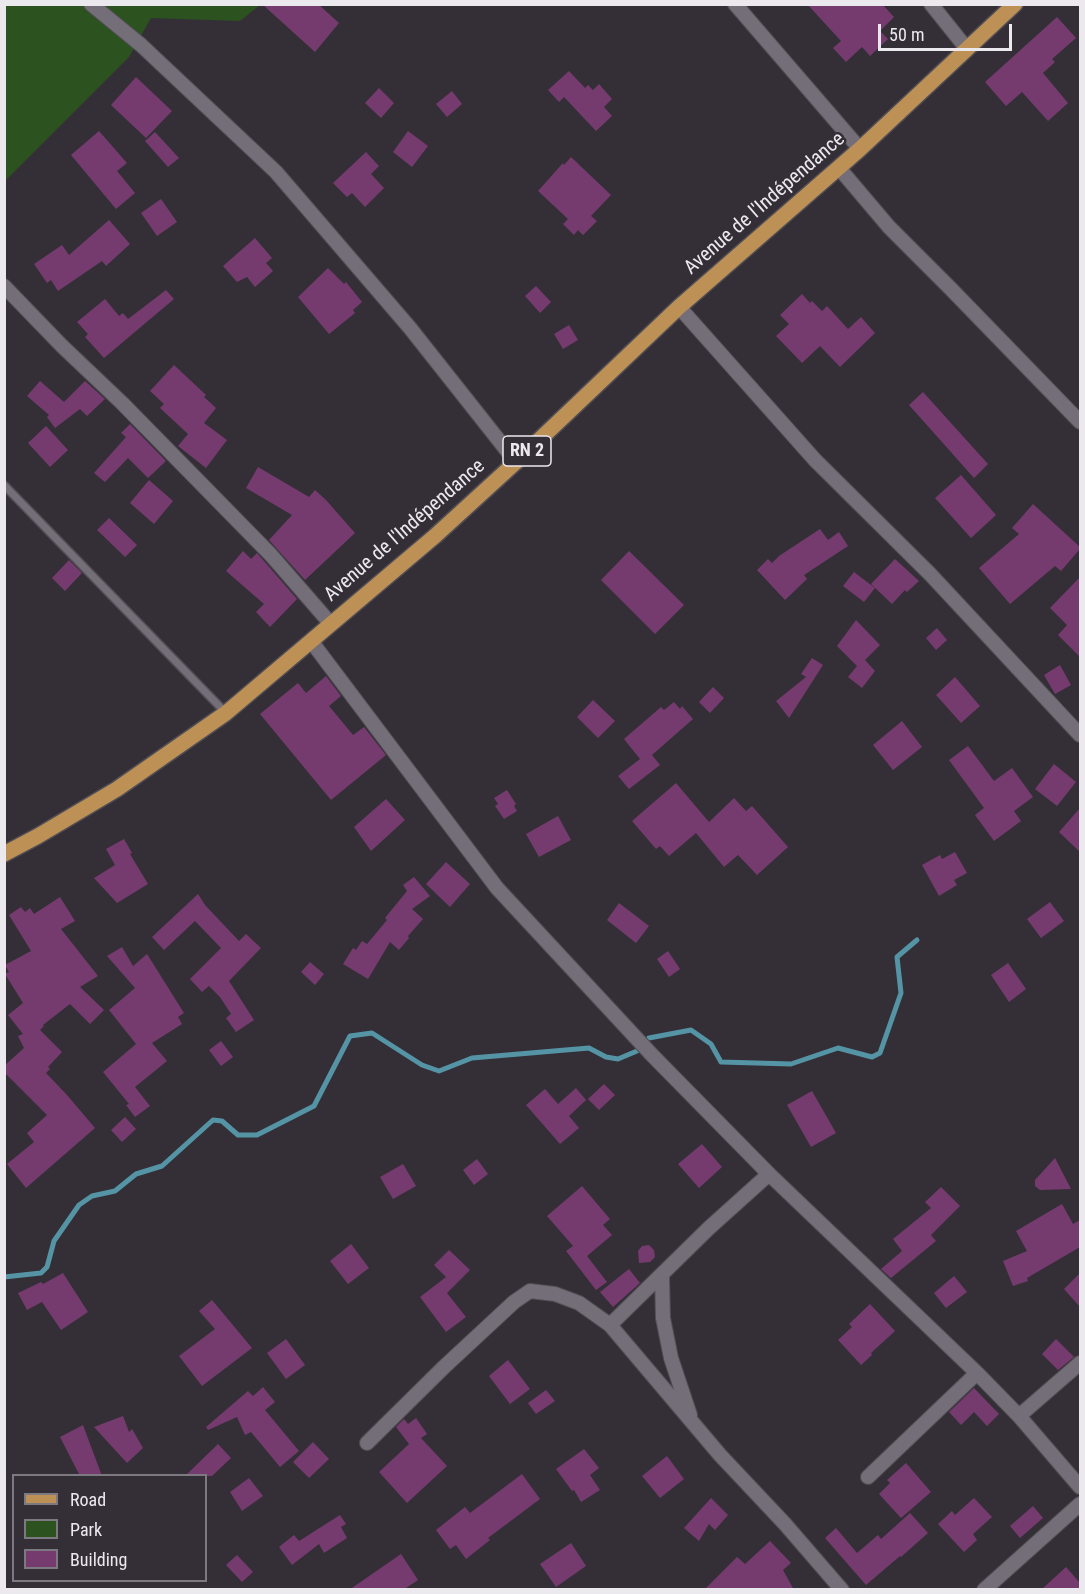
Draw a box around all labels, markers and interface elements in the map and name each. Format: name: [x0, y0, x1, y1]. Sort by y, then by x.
scale bar: [881, 12, 1014, 50]
text: 50 m: [889, 24, 924, 45]
street label: Avenue de l'Indépendance: [680, 128, 850, 280]
road number: RN 2: [503, 436, 551, 466]
street label: Avenue de l'Indépendance: [320, 455, 490, 607]
legend: [12, 1474, 207, 1582]
text: Road: [70, 1489, 106, 1510]
text: Park: [70, 1519, 102, 1540]
text: Building: [70, 1549, 127, 1570]

